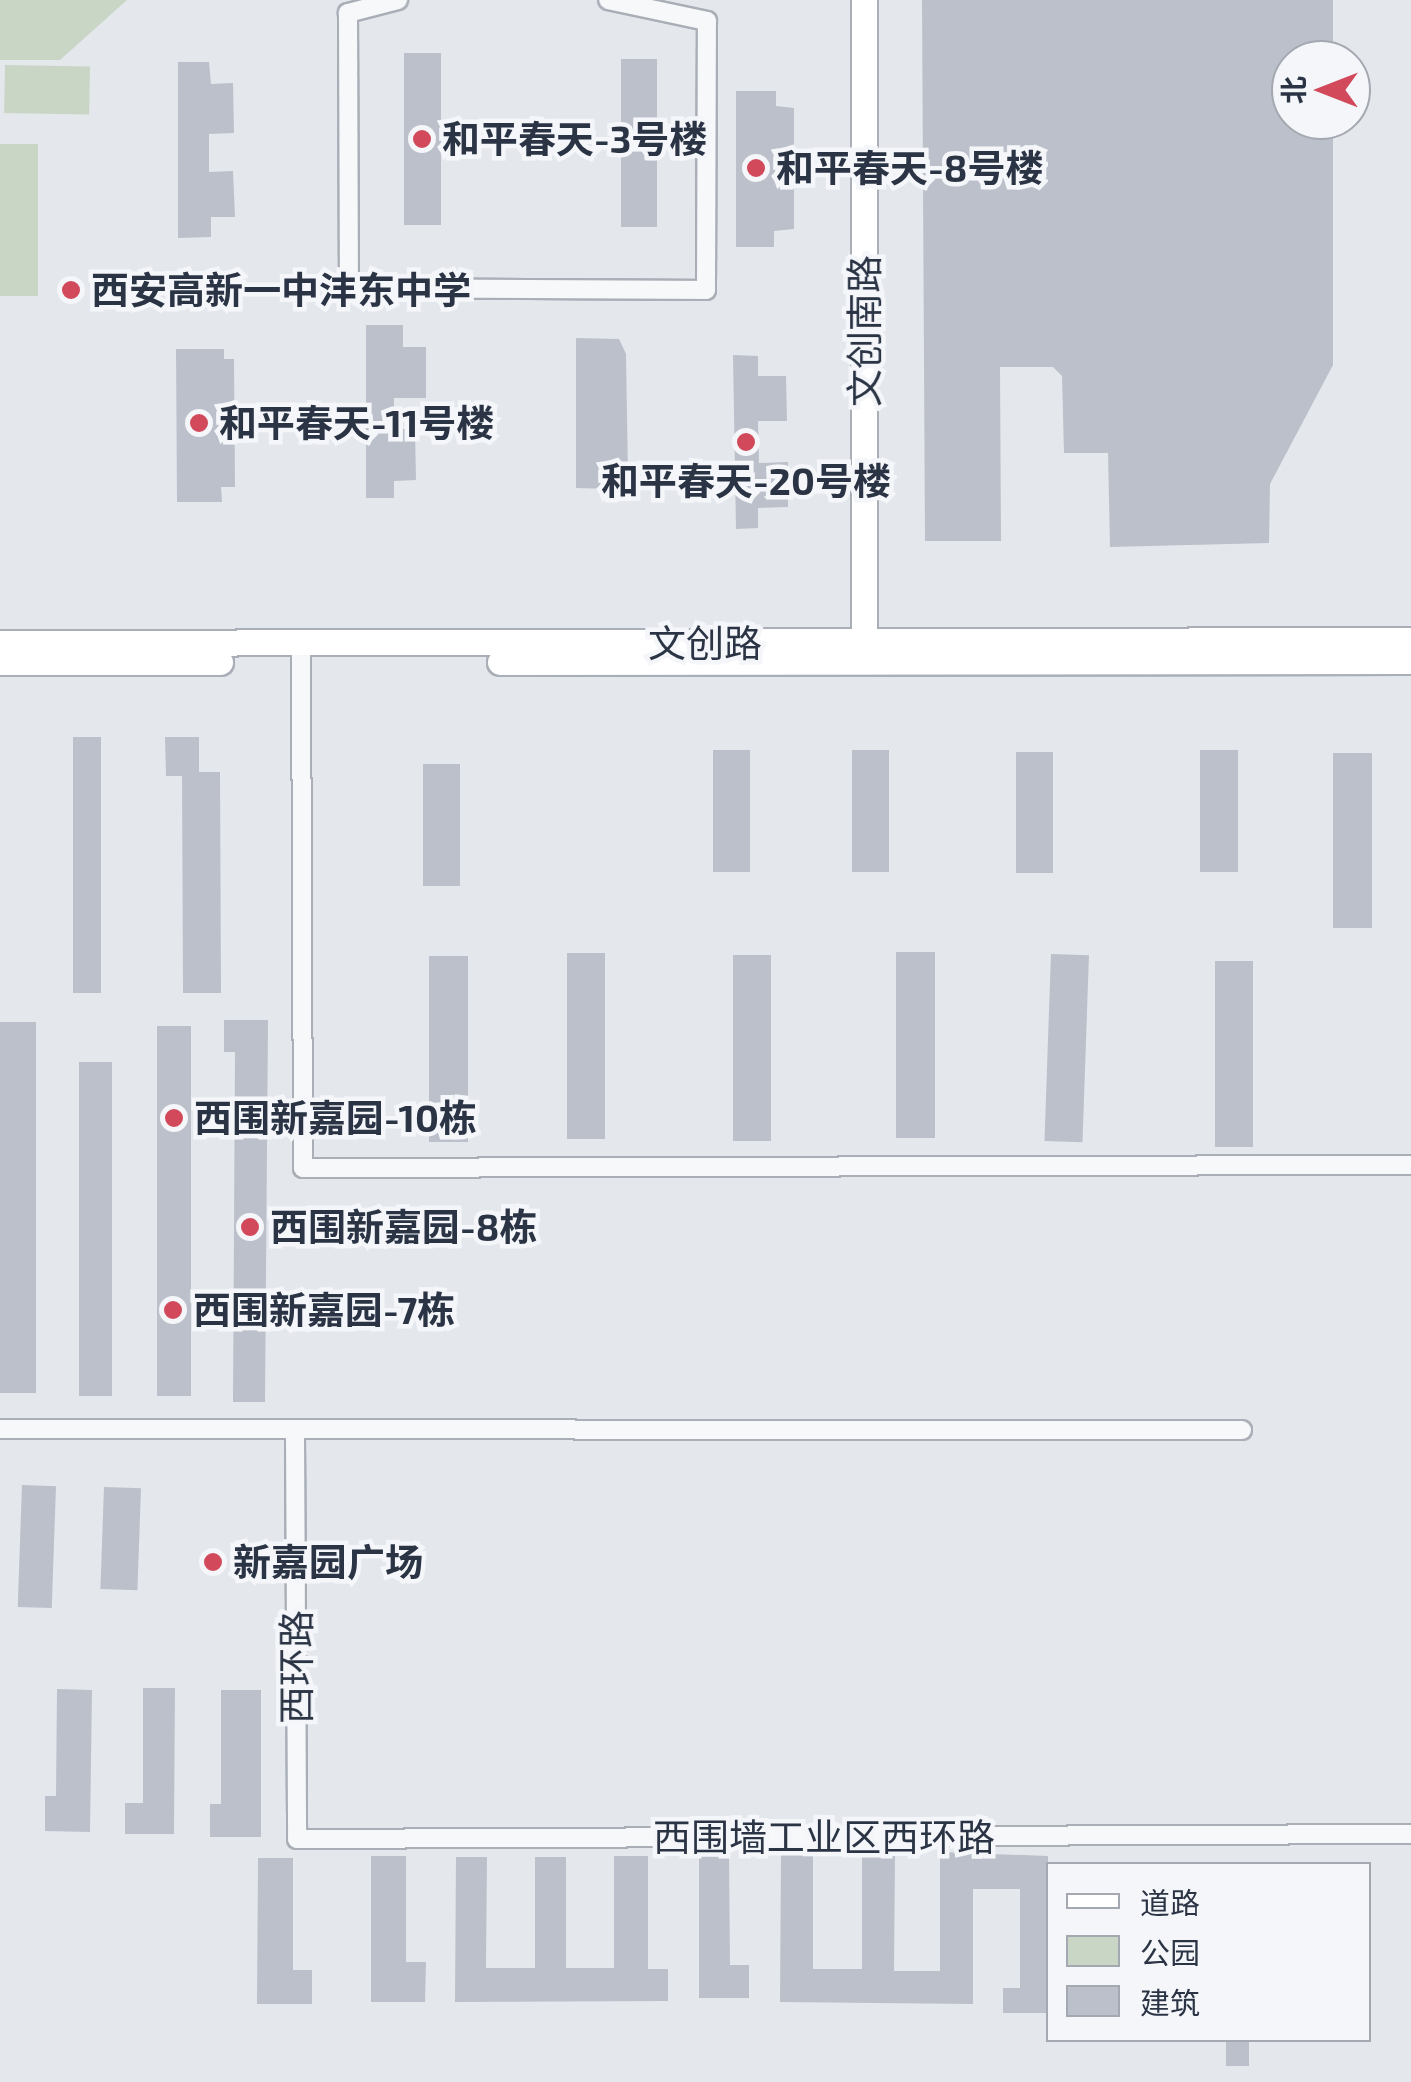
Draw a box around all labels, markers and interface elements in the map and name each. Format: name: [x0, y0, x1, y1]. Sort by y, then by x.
north arrow: [1271, 40, 1371, 140]
text: 北: [1276, 76, 1310, 104]
place label: 和平春天-3号楼: [442, 116, 707, 162]
marker: 和平春天-3号楼: [411, 128, 433, 150]
place label: 和平春天-8号楼: [776, 145, 1043, 191]
marker: 和平春天-8号楼: [745, 157, 767, 179]
street label: 文创南路: [841, 255, 887, 407]
place label: 西安高新一中沣东中学: [91, 267, 471, 313]
marker: 西安高新一中沣东中学: [60, 279, 82, 301]
place label: 和平春天-11号楼: [219, 400, 494, 446]
marker: 和平春天-11号楼: [188, 412, 210, 434]
marker: 和平春天-20号楼: [735, 431, 757, 453]
place label: 和平春天-20号楼: [601, 458, 891, 504]
street label: 文创路: [648, 620, 762, 666]
place label: 西围新嘉园-10栋: [194, 1095, 477, 1141]
marker: 西围新嘉园-10栋: [163, 1107, 185, 1129]
place label: 西围新嘉园-8栋: [270, 1204, 537, 1250]
marker: 西围新嘉园-8栋: [239, 1216, 261, 1238]
place label: 西围新嘉园-7栋: [193, 1287, 455, 1333]
marker: 西围新嘉园-7栋: [162, 1299, 184, 1321]
place label: 新嘉园广场: [233, 1539, 423, 1585]
marker: 新嘉园广场: [202, 1551, 224, 1573]
street label: 西环路: [273, 1610, 319, 1724]
street label: 西围墙工业区西环路: [653, 1814, 995, 1860]
legend: [1046, 1862, 1371, 2042]
text: 道路: [1140, 1884, 1200, 1920]
text: 公园: [1140, 1934, 1200, 1970]
text: 建筑: [1140, 1984, 1200, 2020]

